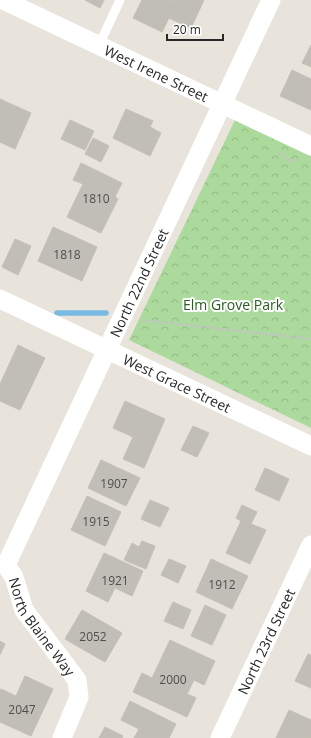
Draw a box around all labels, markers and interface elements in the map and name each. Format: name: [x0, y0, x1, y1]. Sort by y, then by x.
scale bar: [167, 16, 223, 42]
text: 20 m: [173, 21, 201, 38]
street label: West Irene Street: [102, 40, 212, 106]
house number: 1810: [82, 190, 110, 207]
street label: North 22nd Street: [105, 225, 172, 340]
house number: 1818: [53, 246, 81, 263]
park label: Elm Grove Park: [183, 295, 284, 314]
street label: West Grace Street: [120, 349, 234, 416]
house number: 1907: [100, 475, 128, 492]
house number: 1915: [82, 513, 110, 530]
house number: 1921: [101, 572, 129, 589]
street label: North Blaine Way: [5, 575, 80, 680]
house number: 1912: [208, 576, 236, 593]
street label: North 23rd Street: [232, 585, 299, 697]
house number: 2052: [79, 628, 107, 645]
house number: 2000: [159, 671, 187, 688]
house number: 2047: [8, 701, 36, 718]

